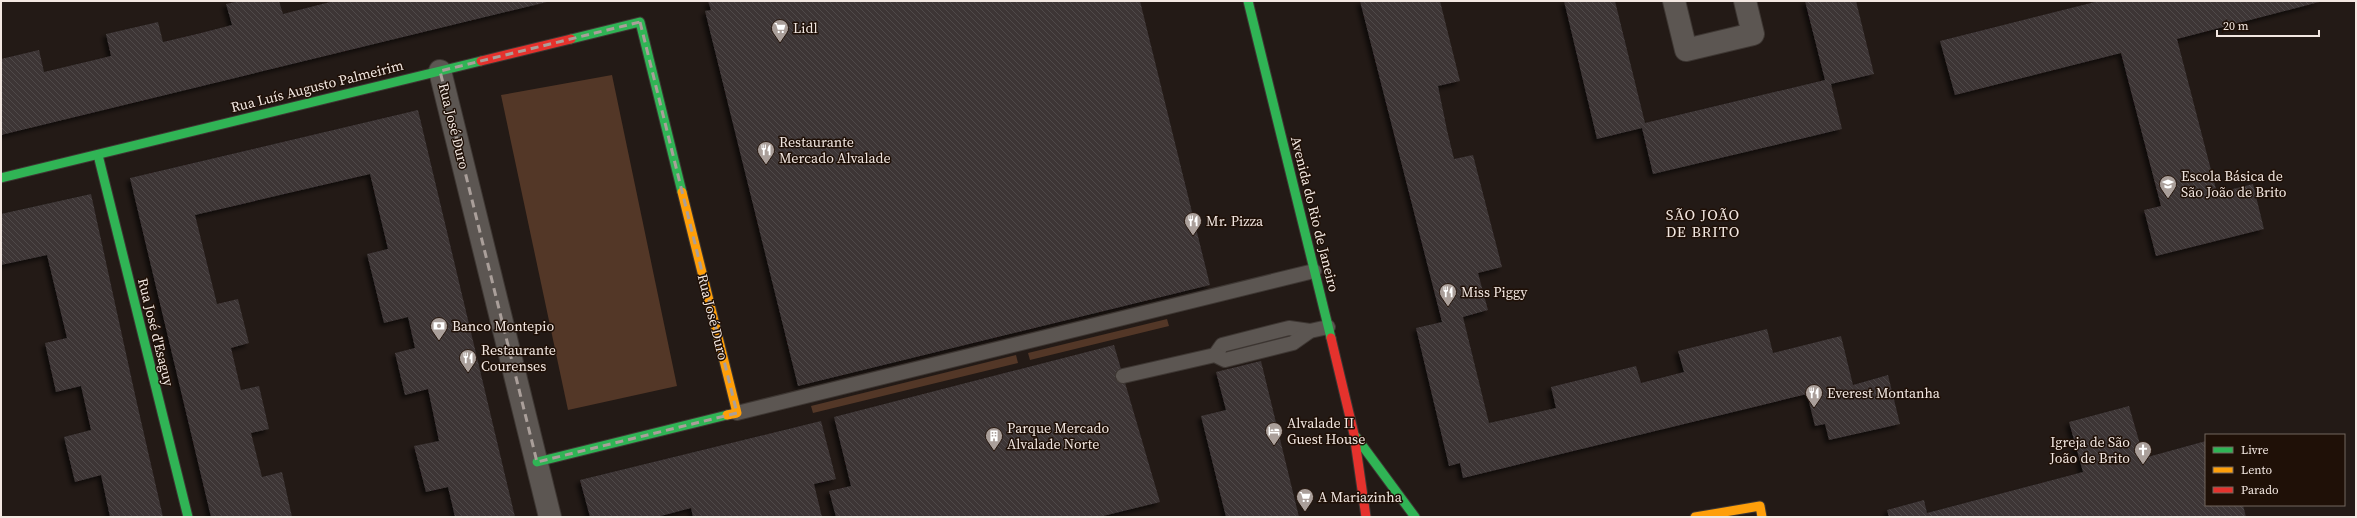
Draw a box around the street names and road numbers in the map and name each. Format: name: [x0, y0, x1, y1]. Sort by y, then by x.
street label: Rua Luís Augusto Palmeirim: [229, 55, 406, 117]
street label: Rua José Duro: [434, 81, 474, 172]
street label: Avenida do Rio de Janeiro: [1286, 134, 1344, 294]
street label: Rua José Duro: [693, 272, 733, 363]
street label: Rua José d'Esaguy: [133, 276, 179, 389]

